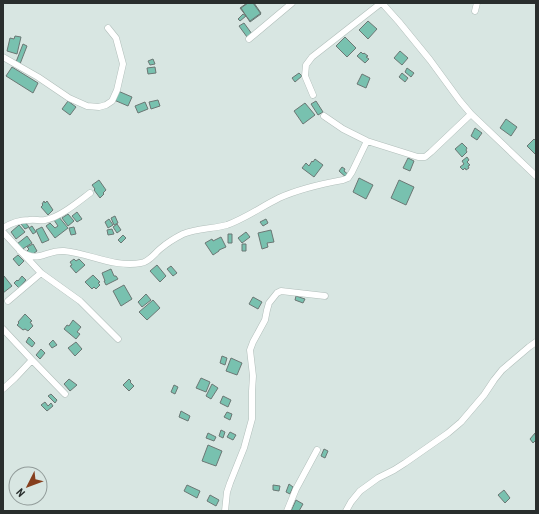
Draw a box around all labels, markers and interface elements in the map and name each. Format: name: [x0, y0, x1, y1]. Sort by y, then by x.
north arrow: [8, 466, 48, 506]
text: N: [14, 485, 28, 499]

